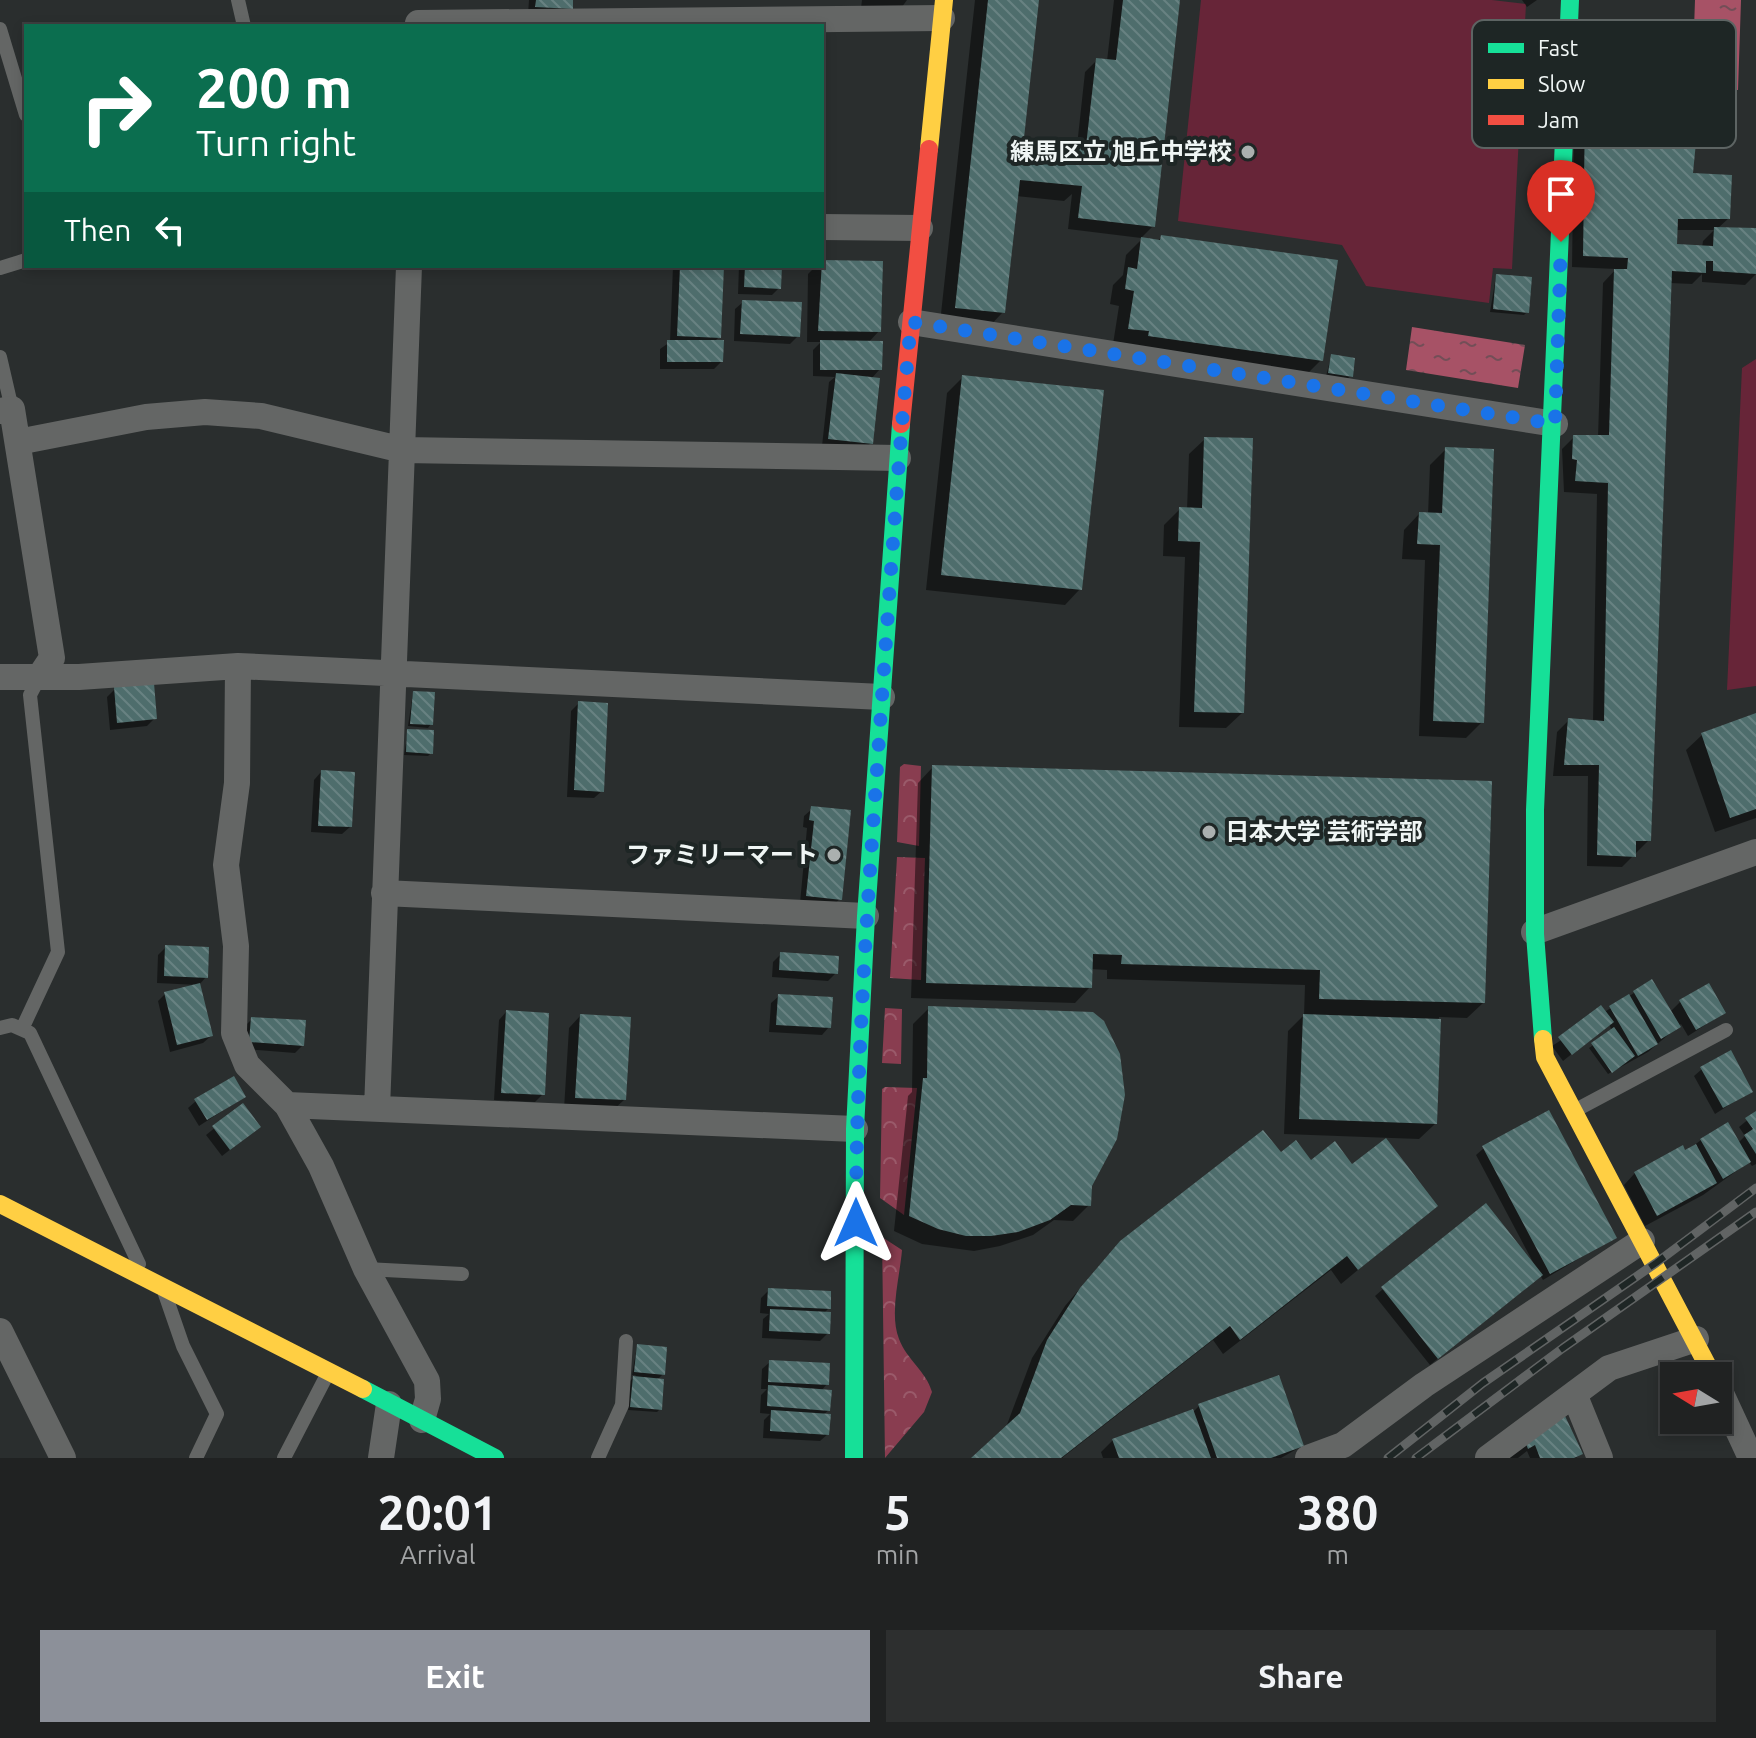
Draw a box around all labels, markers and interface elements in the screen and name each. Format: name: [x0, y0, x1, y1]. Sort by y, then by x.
legend: [1472, 20, 1736, 148]
text: Fast: [1538, 35, 1579, 60]
icon: right: [64, 56, 168, 160]
text: 200 m: [196, 56, 352, 119]
text: Slow: [1538, 71, 1585, 96]
text: Jam: [1538, 107, 1579, 132]
text: Turn right: [196, 122, 356, 163]
place label: 練馬区立 旭丘中学校: [1010, 138, 1232, 165]
marker: 練馬区立 旭丘中学校: [1239, 143, 1257, 161]
pin: [1527, 160, 1595, 242]
icon: arrive: [1539, 172, 1583, 216]
icon: left: [148, 208, 192, 252]
text: Then: [64, 213, 132, 247]
place label: 日本大学 芸術学部: [1225, 818, 1423, 845]
marker: 日本大学 芸術学部: [1200, 823, 1218, 841]
place label: ファミリーマート: [626, 841, 818, 868]
marker: ファミリーマート: [825, 846, 843, 864]
position arrow: [814, 1181, 898, 1265]
north arrow: [1660, 1362, 1732, 1434]
map controls: [1660, 1362, 1732, 1434]
text: 20:01: [378, 1485, 498, 1539]
text: 5: [884, 1485, 911, 1539]
text: 380: [1297, 1485, 1378, 1539]
text: Arrival: [400, 1540, 476, 1569]
text: min: [876, 1540, 919, 1569]
text: m: [1326, 1540, 1349, 1569]
button: Exit: [40, 1630, 870, 1722]
button: Share: [886, 1630, 1716, 1722]

